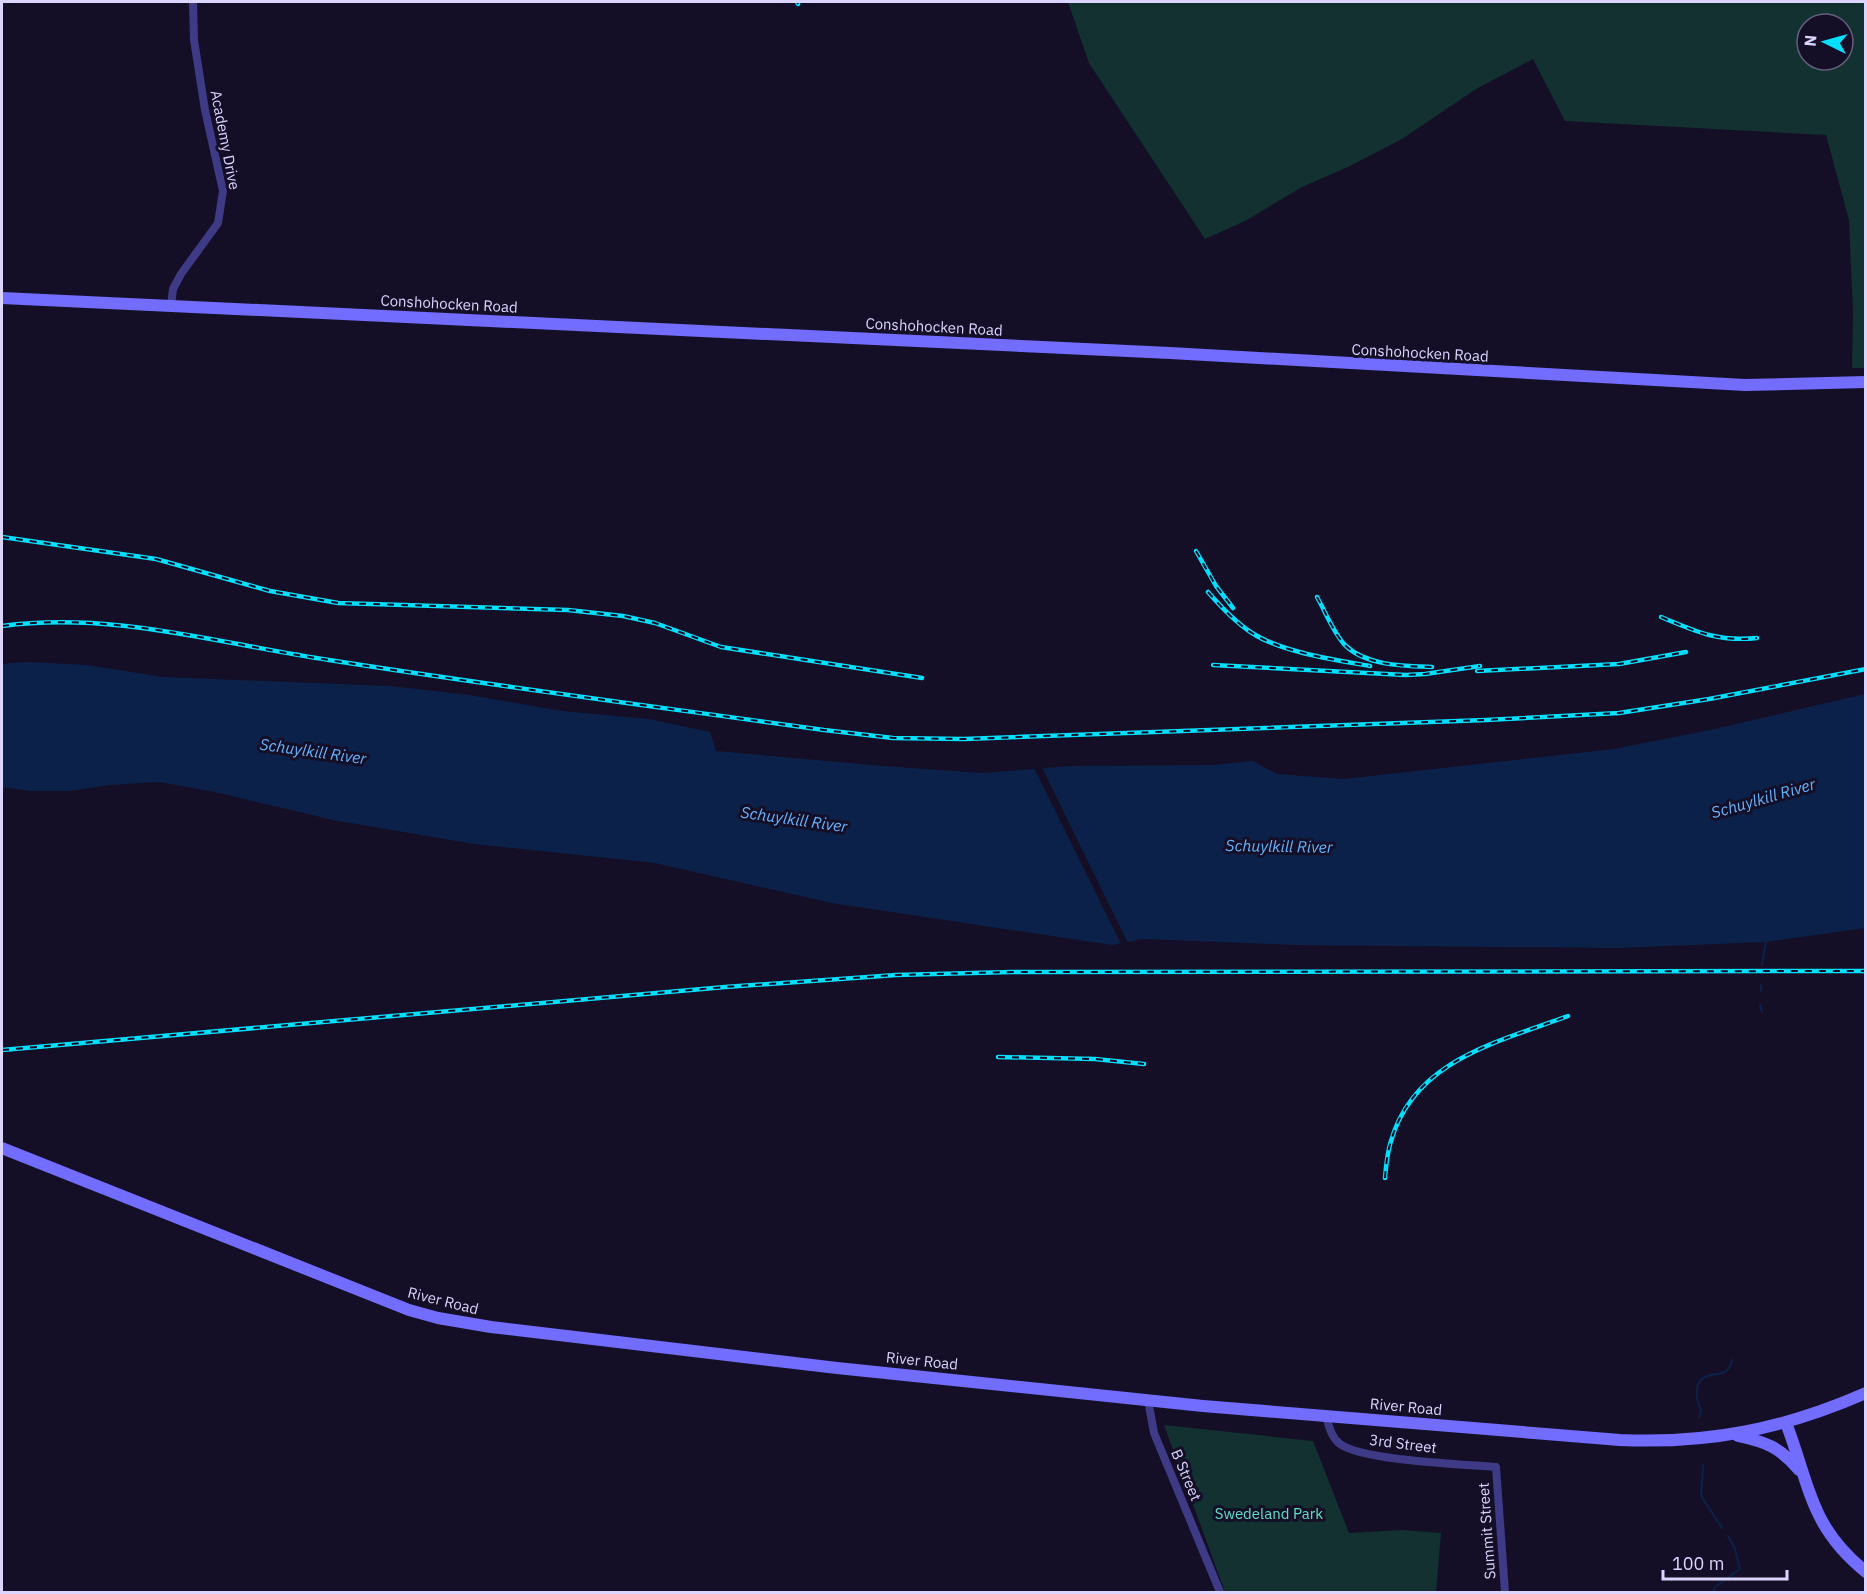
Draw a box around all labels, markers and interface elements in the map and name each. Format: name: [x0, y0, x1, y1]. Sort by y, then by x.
north arrow: [1795, 12, 1855, 72]
text: N: [1800, 34, 1821, 47]
street label: Academy Drive: [207, 89, 244, 191]
street label: Conshohocken Road: [380, 290, 518, 317]
street label: Conshohocken Road: [865, 313, 1003, 340]
street label: Conshohocken Road: [1351, 339, 1489, 366]
water label: Schuylkill River: [258, 734, 369, 769]
water label: Schuylkill River: [1709, 773, 1819, 822]
water label: Schuylkill River: [739, 802, 850, 837]
water label: Schuylkill River: [1225, 835, 1334, 857]
street label: River Road: [406, 1283, 481, 1318]
street label: River Road: [885, 1347, 959, 1374]
street label: River Road: [1369, 1394, 1443, 1419]
street label: 3rd Street: [1368, 1430, 1438, 1457]
street label: B Street: [1167, 1446, 1206, 1504]
street label: Summit Street: [1474, 1482, 1499, 1580]
park label: Swedeland Park: [1215, 1504, 1323, 1523]
scale bar: [1663, 1543, 1788, 1581]
text: 100 m: [1672, 1552, 1724, 1575]

